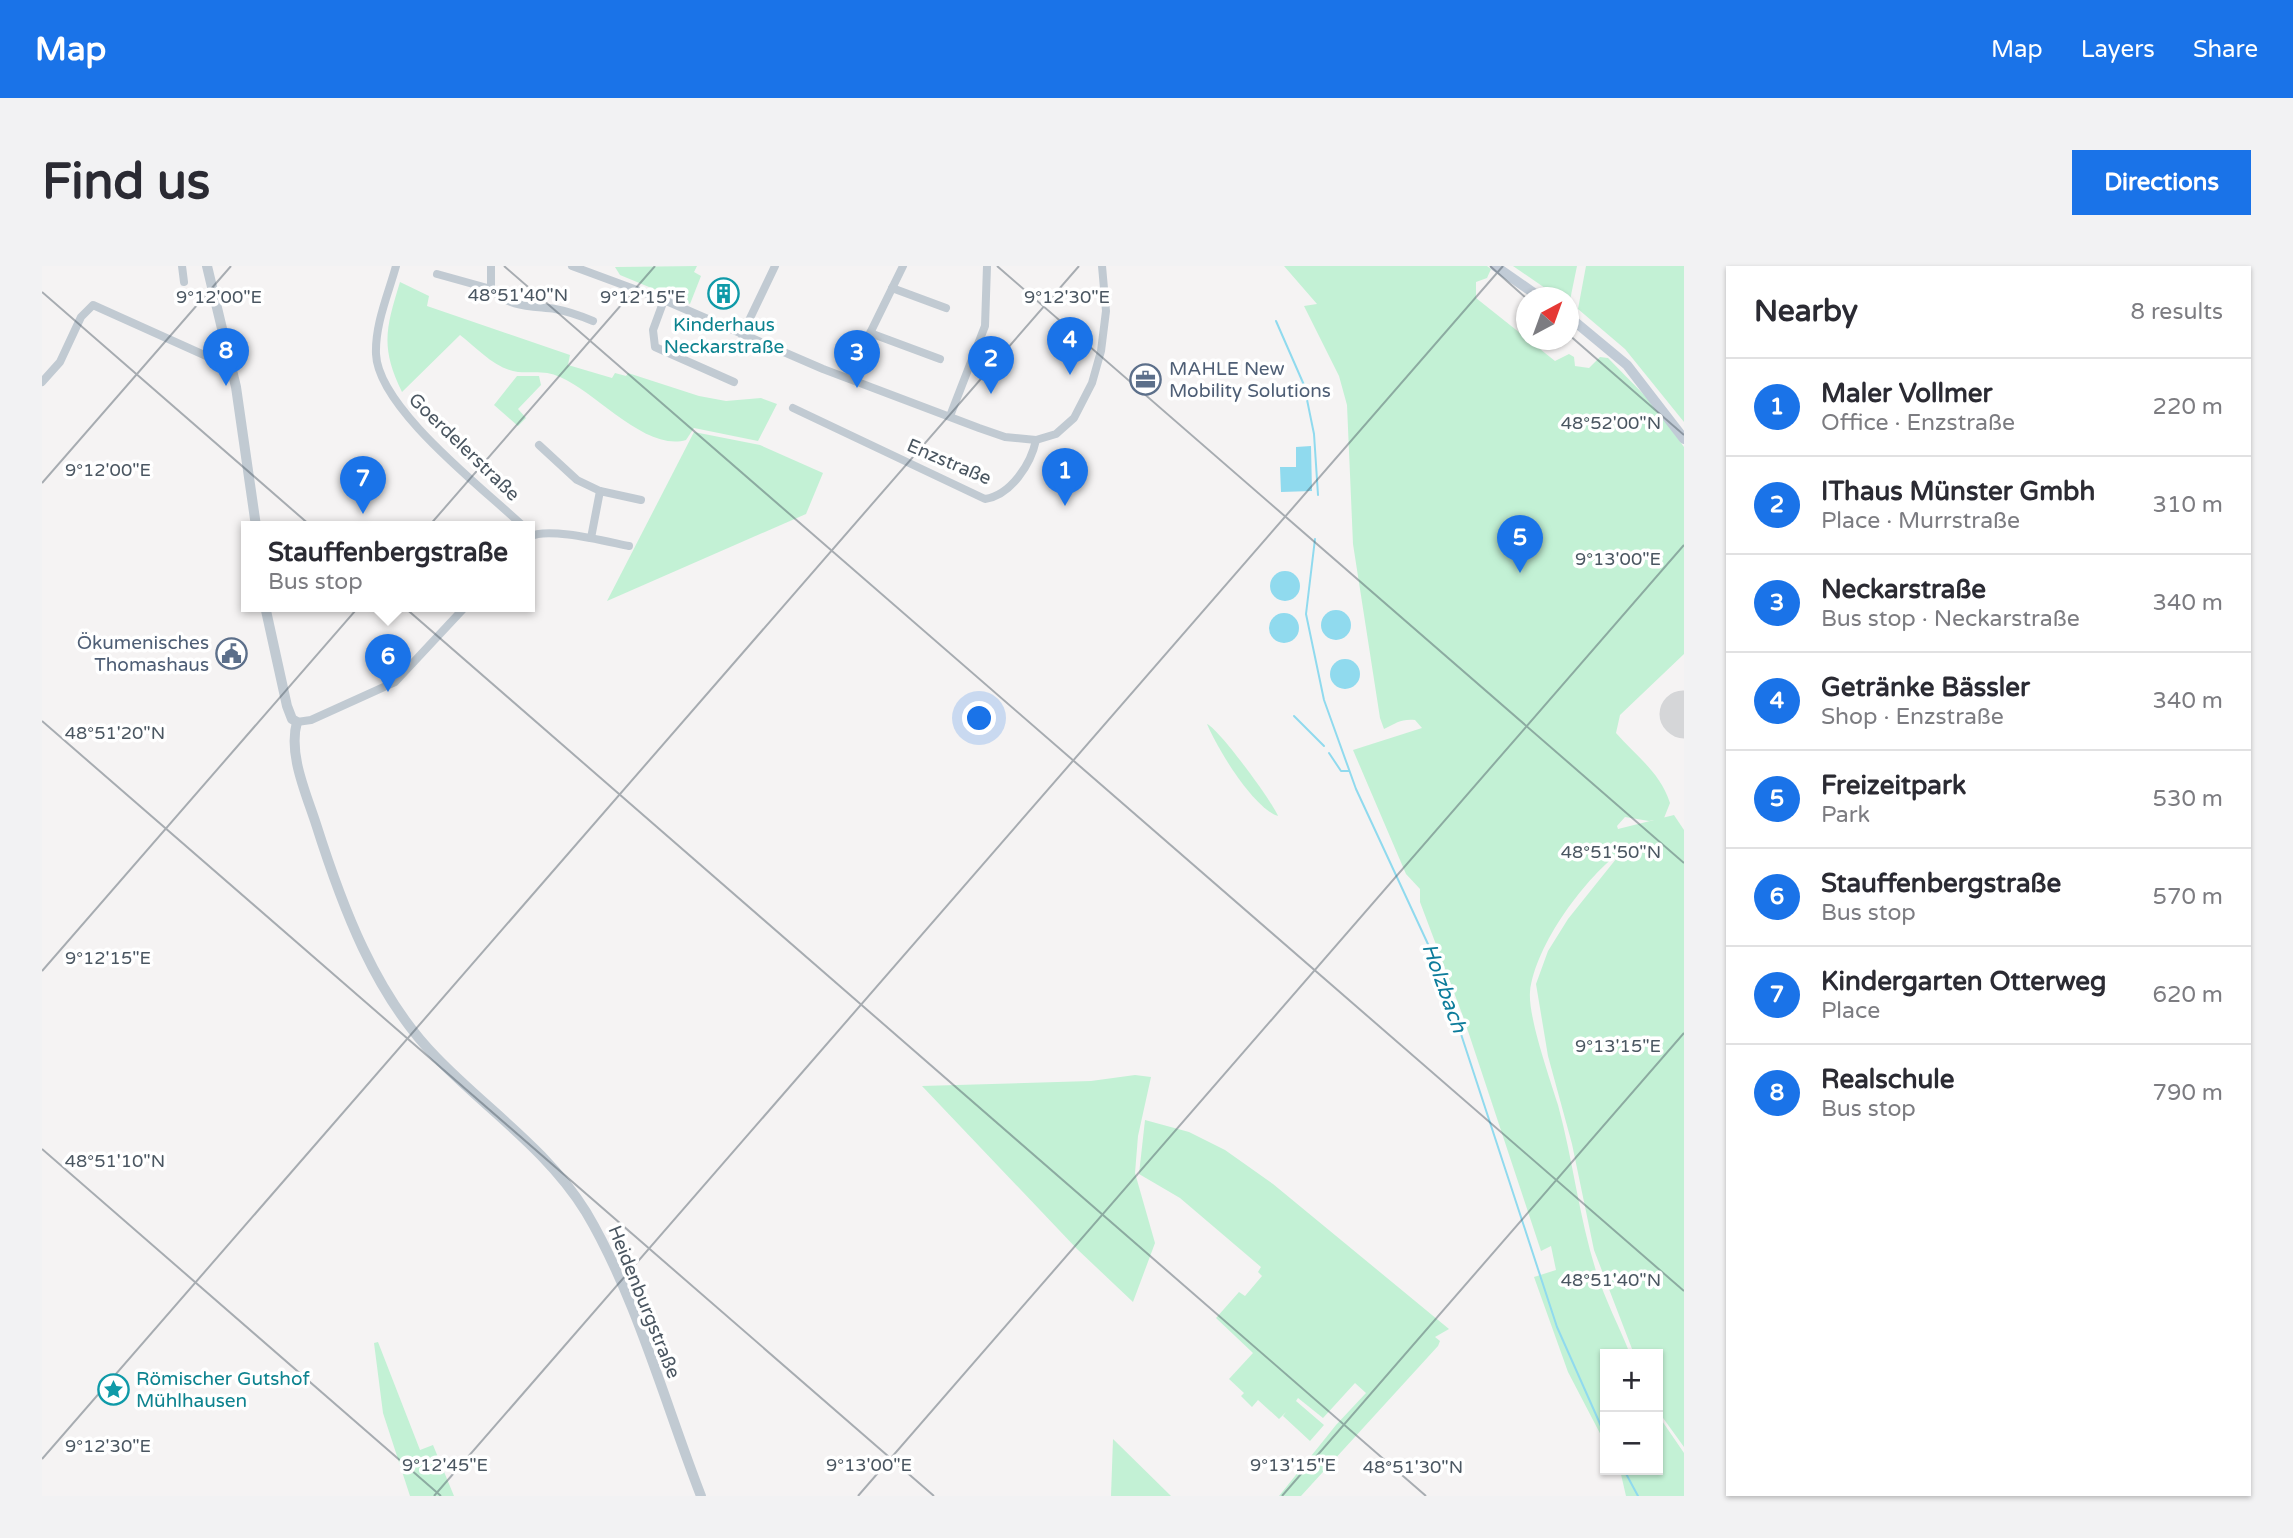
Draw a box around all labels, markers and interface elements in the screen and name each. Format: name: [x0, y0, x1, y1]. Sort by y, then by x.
text: Map: [35, 30, 106, 69]
text: Map: [1991, 35, 2043, 64]
text: Layers: [2081, 35, 2155, 64]
text: Share: [2193, 35, 2258, 64]
button: Directions: [2072, 150, 2251, 215]
text: Find us: [42, 153, 210, 212]
building icon: Kinderhaus Neckarstraße: [707, 277, 741, 311]
text: 48°51'40"N: [468, 284, 568, 306]
text: 9°12'00"E: [176, 286, 262, 308]
text: 9°12'15"E: [600, 286, 686, 308]
text: 9°12'30"E: [1024, 286, 1110, 308]
north arrow: [1516, 287, 1579, 350]
text: Nearby: [1754, 293, 1858, 330]
text: 8 results: [2130, 298, 2223, 326]
place label: Kinderhaus Neckarstraße: [664, 314, 784, 358]
pin: 4: [1047, 317, 1093, 375]
pin: 8: [203, 328, 249, 386]
pin: 3: [834, 330, 880, 388]
pin: 2: [968, 336, 1014, 394]
place label: MAHLE New Mobility Solutions: [1169, 358, 1331, 402]
office icon: MAHLE New Mobility Solutions: [1129, 363, 1163, 397]
text: Maler Vollmer: [1821, 378, 1993, 409]
street label: Goerdelerstraße: [404, 388, 524, 506]
text: 1: [1770, 393, 1784, 421]
text: 220 m: [2153, 393, 2223, 421]
text: Office · Enzstraße: [1821, 409, 2015, 437]
text: 48°52'00"N: [1561, 412, 1661, 434]
street label: Enzstraße: [903, 434, 995, 490]
pin: 1: [1042, 448, 1088, 506]
pin: 7: [340, 456, 386, 514]
text: 9°12'00"E: [65, 459, 151, 481]
text: IThaus Münster Gmbh: [1821, 476, 2095, 507]
text: 2: [1770, 491, 1784, 519]
text: 310 m: [2153, 491, 2223, 519]
text: Place · Murrstraße: [1821, 507, 2020, 535]
pin: 5: [1497, 515, 1543, 573]
popup: [241, 521, 535, 612]
text: Stauffenbergstraße: [268, 537, 508, 568]
text: 9°13'00"E: [1575, 548, 1661, 570]
text: Bus stop: [268, 568, 363, 596]
text: Neckarstraße: [1821, 574, 1986, 605]
text: 3: [1770, 589, 1784, 617]
text: 340 m: [2153, 589, 2223, 617]
text: Bus stop · Neckarstraße: [1821, 605, 2080, 633]
place label: Ökumenisches Thomashaus: [77, 632, 209, 676]
pin: 6: [365, 634, 411, 692]
public building icon: Ökumenisches Thomashaus: [215, 637, 249, 671]
text: Getränke Bässler: [1821, 672, 2030, 703]
text: 4: [1770, 687, 1784, 715]
text: 340 m: [2153, 687, 2223, 715]
your location: [962, 701, 996, 735]
text: Shop · Enzstraße: [1821, 703, 2004, 731]
text: 48°51'20"N: [65, 722, 165, 744]
text: Freizeitpark: [1821, 770, 1966, 801]
text: 5: [1770, 785, 1784, 813]
text: 530 m: [2153, 785, 2223, 813]
text: Park: [1821, 801, 1870, 829]
text: 48°51'50"N: [1561, 841, 1661, 863]
text: Stauffenbergstraße: [1821, 868, 2061, 899]
text: 6: [1770, 883, 1784, 911]
text: 570 m: [2153, 883, 2223, 911]
text: Bus stop: [1821, 899, 1916, 927]
water label: Holzbach: [1416, 940, 1472, 1037]
text: 9°12'15"E: [65, 947, 151, 969]
text: Kindergarten Otterweg: [1821, 966, 2106, 997]
text: 7: [1770, 981, 1784, 1009]
text: 620 m: [2153, 981, 2223, 1009]
text: Place: [1821, 997, 1880, 1025]
text: 9°13'15"E: [1575, 1035, 1661, 1057]
text: Realschule: [1821, 1064, 1954, 1095]
text: 8: [1770, 1079, 1784, 1107]
text: 790 m: [2153, 1079, 2223, 1107]
text: Bus stop: [1821, 1095, 1916, 1123]
text: 48°51'10"N: [65, 1150, 165, 1172]
street label: Heidenburgstraße: [603, 1222, 685, 1382]
text: 48°51'40"N: [1561, 1269, 1661, 1291]
map controls: [1600, 1349, 1663, 1475]
button: +: [1600, 1349, 1663, 1412]
place label: Römischer Gutshof Mühlhausen: [136, 1368, 310, 1412]
place icon: Römischer Gutshof Mühlhausen: [96, 1373, 130, 1407]
button: −: [1600, 1412, 1663, 1475]
text: 9°12'30"E: [65, 1435, 151, 1457]
text: 9°12'45"E: [402, 1454, 488, 1476]
text: 9°13'00"E: [826, 1454, 912, 1476]
text: 9°13'15"E: [1250, 1454, 1336, 1476]
text: 48°51'30"N: [1363, 1456, 1463, 1478]

